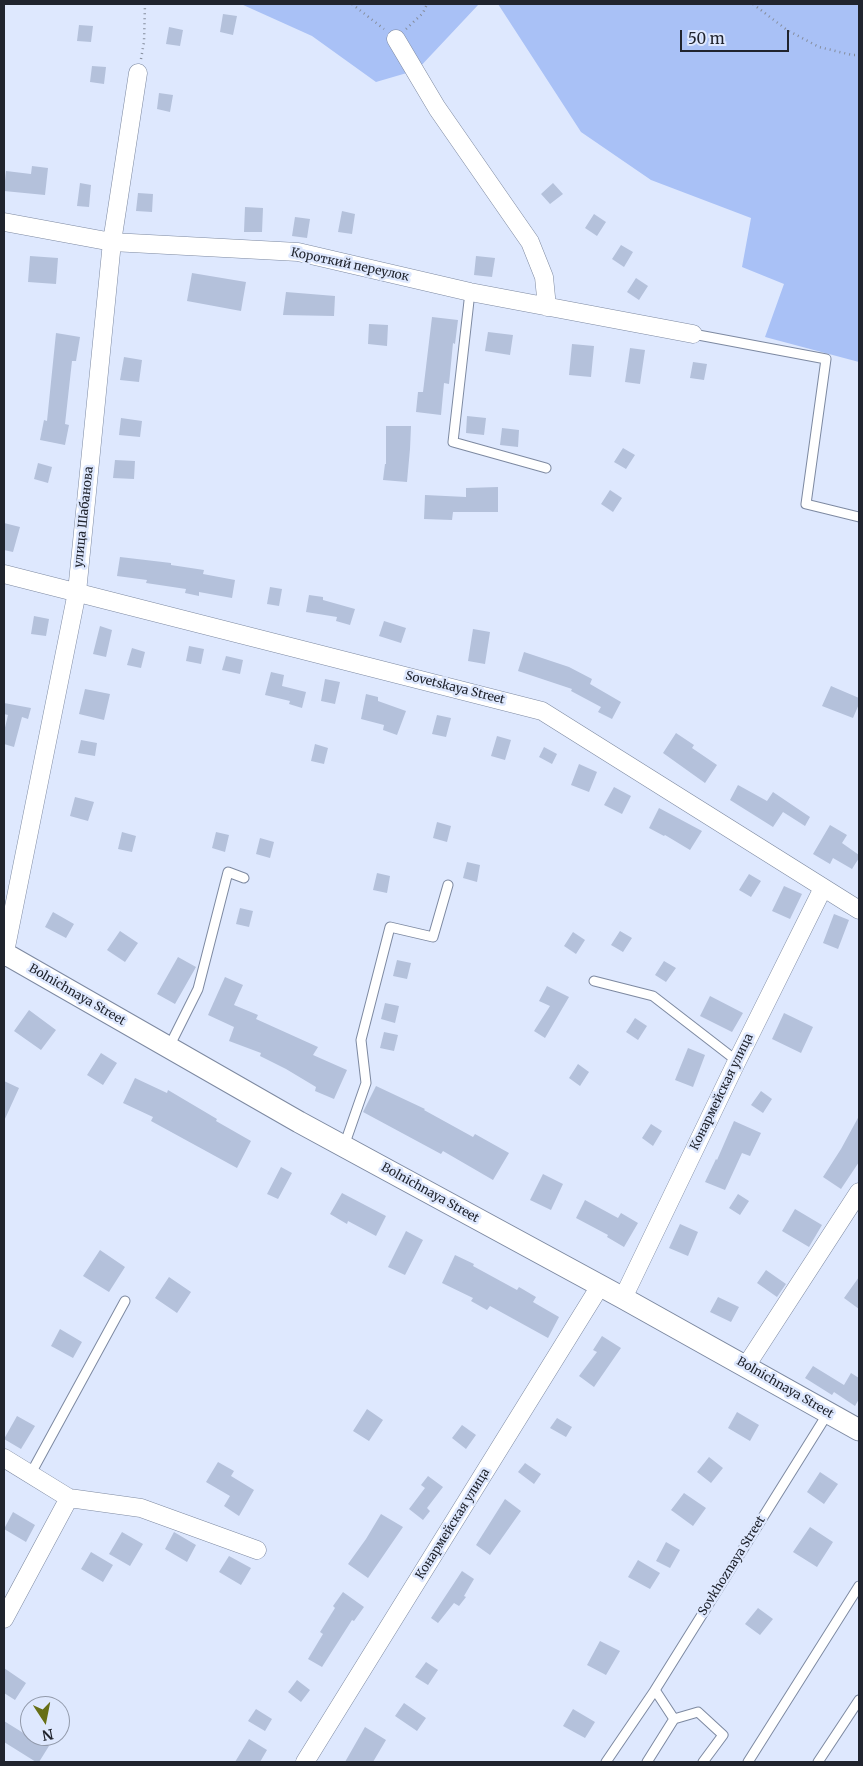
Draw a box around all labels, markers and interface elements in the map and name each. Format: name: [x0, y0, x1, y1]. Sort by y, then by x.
scale bar: [683, 20, 792, 52]
text: 50 m: [688, 29, 725, 48]
street label: Короткий переулок: [290, 245, 410, 285]
street label: улица Шабанова: [72, 466, 96, 568]
street label: Sovetskaya Street: [404, 669, 506, 707]
street label: Bolnichnaya Street: [26, 961, 128, 1029]
street label: Конармейская улица: [688, 1031, 756, 1153]
street label: Bolnichnaya Street: [379, 1160, 481, 1226]
street label: Bolnichnaya Street: [734, 1354, 836, 1422]
street label: Конармейская улица: [413, 1466, 493, 1582]
street label: Sovkhoznaya Street: [696, 1514, 768, 1618]
north arrow: [20, 1696, 70, 1746]
text: N: [41, 1725, 55, 1745]

